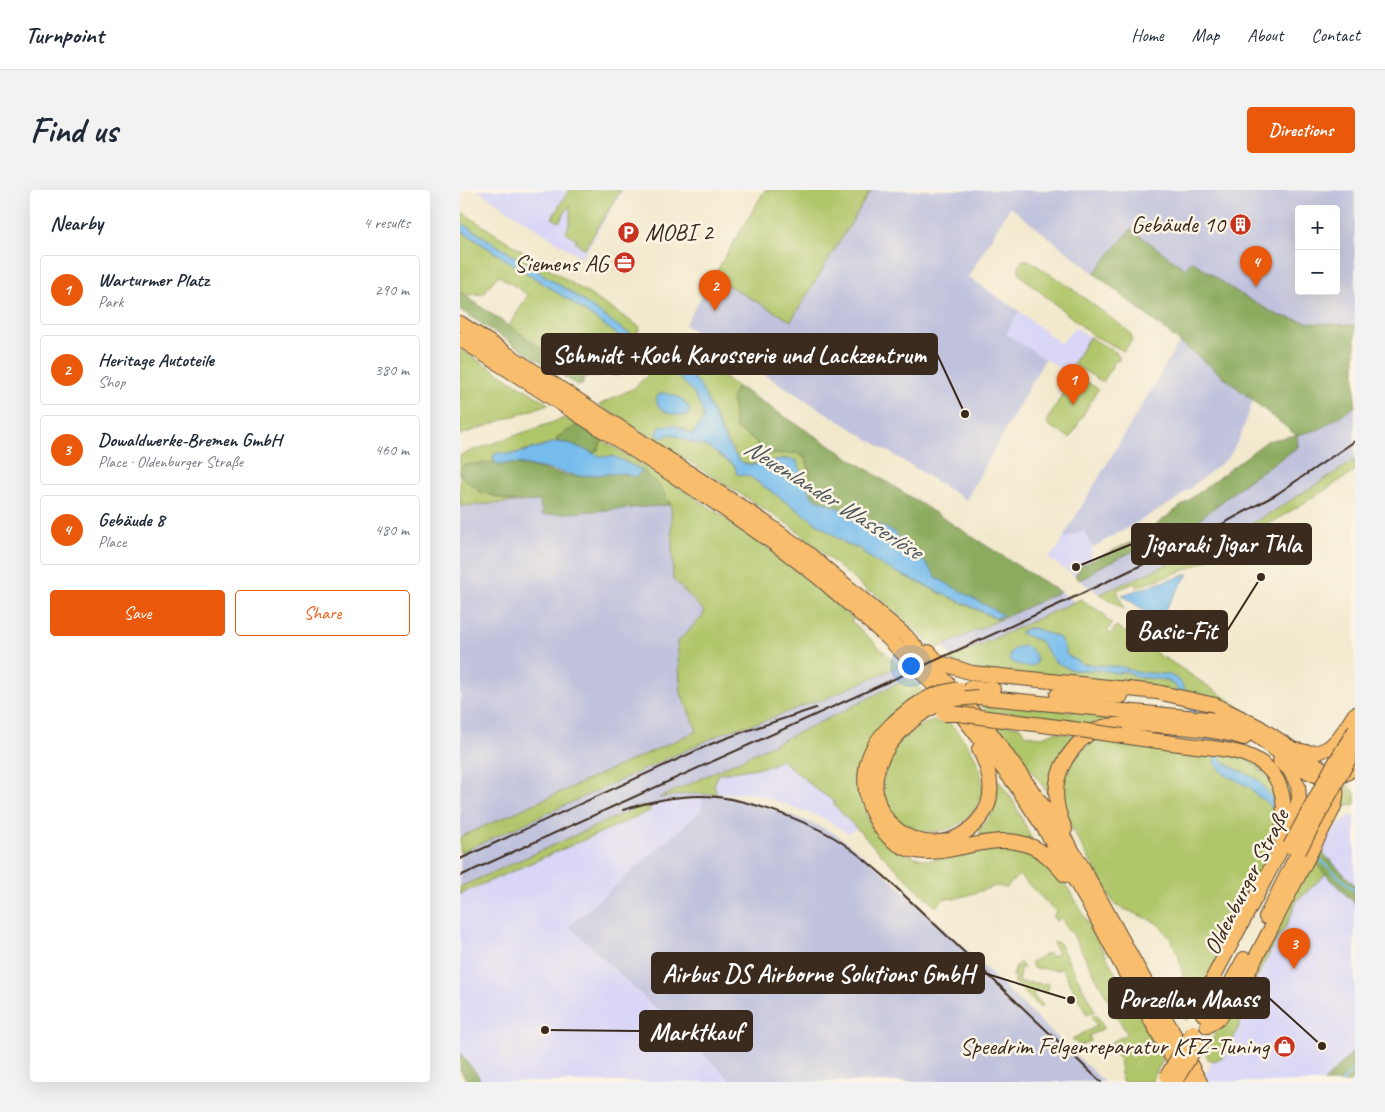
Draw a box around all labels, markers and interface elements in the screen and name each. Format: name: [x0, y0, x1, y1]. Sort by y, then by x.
text: Turnpoint: [25, 20, 104, 50]
text: Home: [1131, 24, 1164, 46]
text: Map: [1192, 24, 1219, 46]
text: About: [1247, 24, 1283, 46]
text: Contact: [1311, 24, 1360, 46]
button: Directions: [1247, 107, 1355, 153]
text: Find us: [30, 108, 117, 153]
map controls: [1295, 205, 1340, 295]
button: +: [1295, 205, 1340, 250]
place label: Gebäude 10: [1131, 209, 1227, 239]
text: Nearby: [50, 210, 103, 236]
building icon: Gebäude 10: [1229, 212, 1253, 236]
text: 4 results: [363, 213, 410, 233]
place label: MOBI 2: [645, 217, 715, 247]
parking icon: MOBI 2: [617, 220, 641, 244]
pin: 4: [1240, 246, 1272, 287]
place label: Siemens AG: [514, 248, 610, 278]
button: −: [1295, 250, 1340, 295]
office icon: Siemens AG: [612, 251, 636, 275]
text: Warturmer Platz: [98, 268, 209, 292]
pin: 2: [699, 270, 731, 311]
text: 1: [63, 280, 71, 300]
text: 290 m: [375, 280, 409, 300]
text: Park: [98, 292, 123, 312]
callout: Schmidt +Koch Karosserie und Lackzentrum: [542, 334, 937, 374]
text: Schmidt +Koch Karosserie und Lackzentrum: [552, 339, 928, 371]
text: Heritage Autoteile: [98, 348, 214, 372]
text: 2: [63, 360, 71, 380]
text: 380 m: [375, 360, 409, 380]
pin: 1: [1057, 364, 1089, 405]
text: Shop: [98, 372, 125, 392]
text: Dowaldwerke-Bremen GmbH: [98, 428, 281, 452]
water label: Neuenlander Wasserlöse: [738, 432, 931, 569]
text: 3: [63, 440, 71, 460]
text: 460 m: [375, 440, 409, 460]
text: Place · Oldenburger Straße: [98, 452, 243, 472]
text: Gebäude 8: [98, 508, 165, 532]
text: 4: [63, 520, 71, 540]
text: 480 m: [375, 520, 409, 540]
callout: Jigaraki Jigar Thla: [1132, 524, 1311, 564]
text: Jigaraki Jigar Thla: [1141, 528, 1303, 560]
text: Place: [98, 532, 126, 552]
button: Save: [50, 590, 225, 636]
button: Share: [235, 590, 410, 636]
callout: Basic-Fit: [1127, 611, 1227, 651]
text: Basic-Fit: [1137, 615, 1220, 647]
your location: [898, 653, 924, 679]
street label: Oldenburger Straße: [1196, 802, 1297, 960]
pin: 3: [1278, 928, 1310, 969]
callout: Airbus DS Airborne Solutions GmbH: [652, 953, 984, 993]
text: Airbus DS Airborne Solutions GmbH: [662, 958, 978, 990]
callout: Porzellan Maass: [1109, 978, 1269, 1018]
text: Porzellan Maass: [1119, 983, 1261, 1015]
callout: Marktkauf: [640, 1011, 752, 1051]
text: Marktkauf: [650, 1016, 748, 1048]
place label: Speedrim Felgenreparatur KFZ-Tuning: [960, 1031, 1270, 1061]
shop icon: Speedrim Felgenreparatur KFZ-Tuning: [1273, 1034, 1297, 1058]

